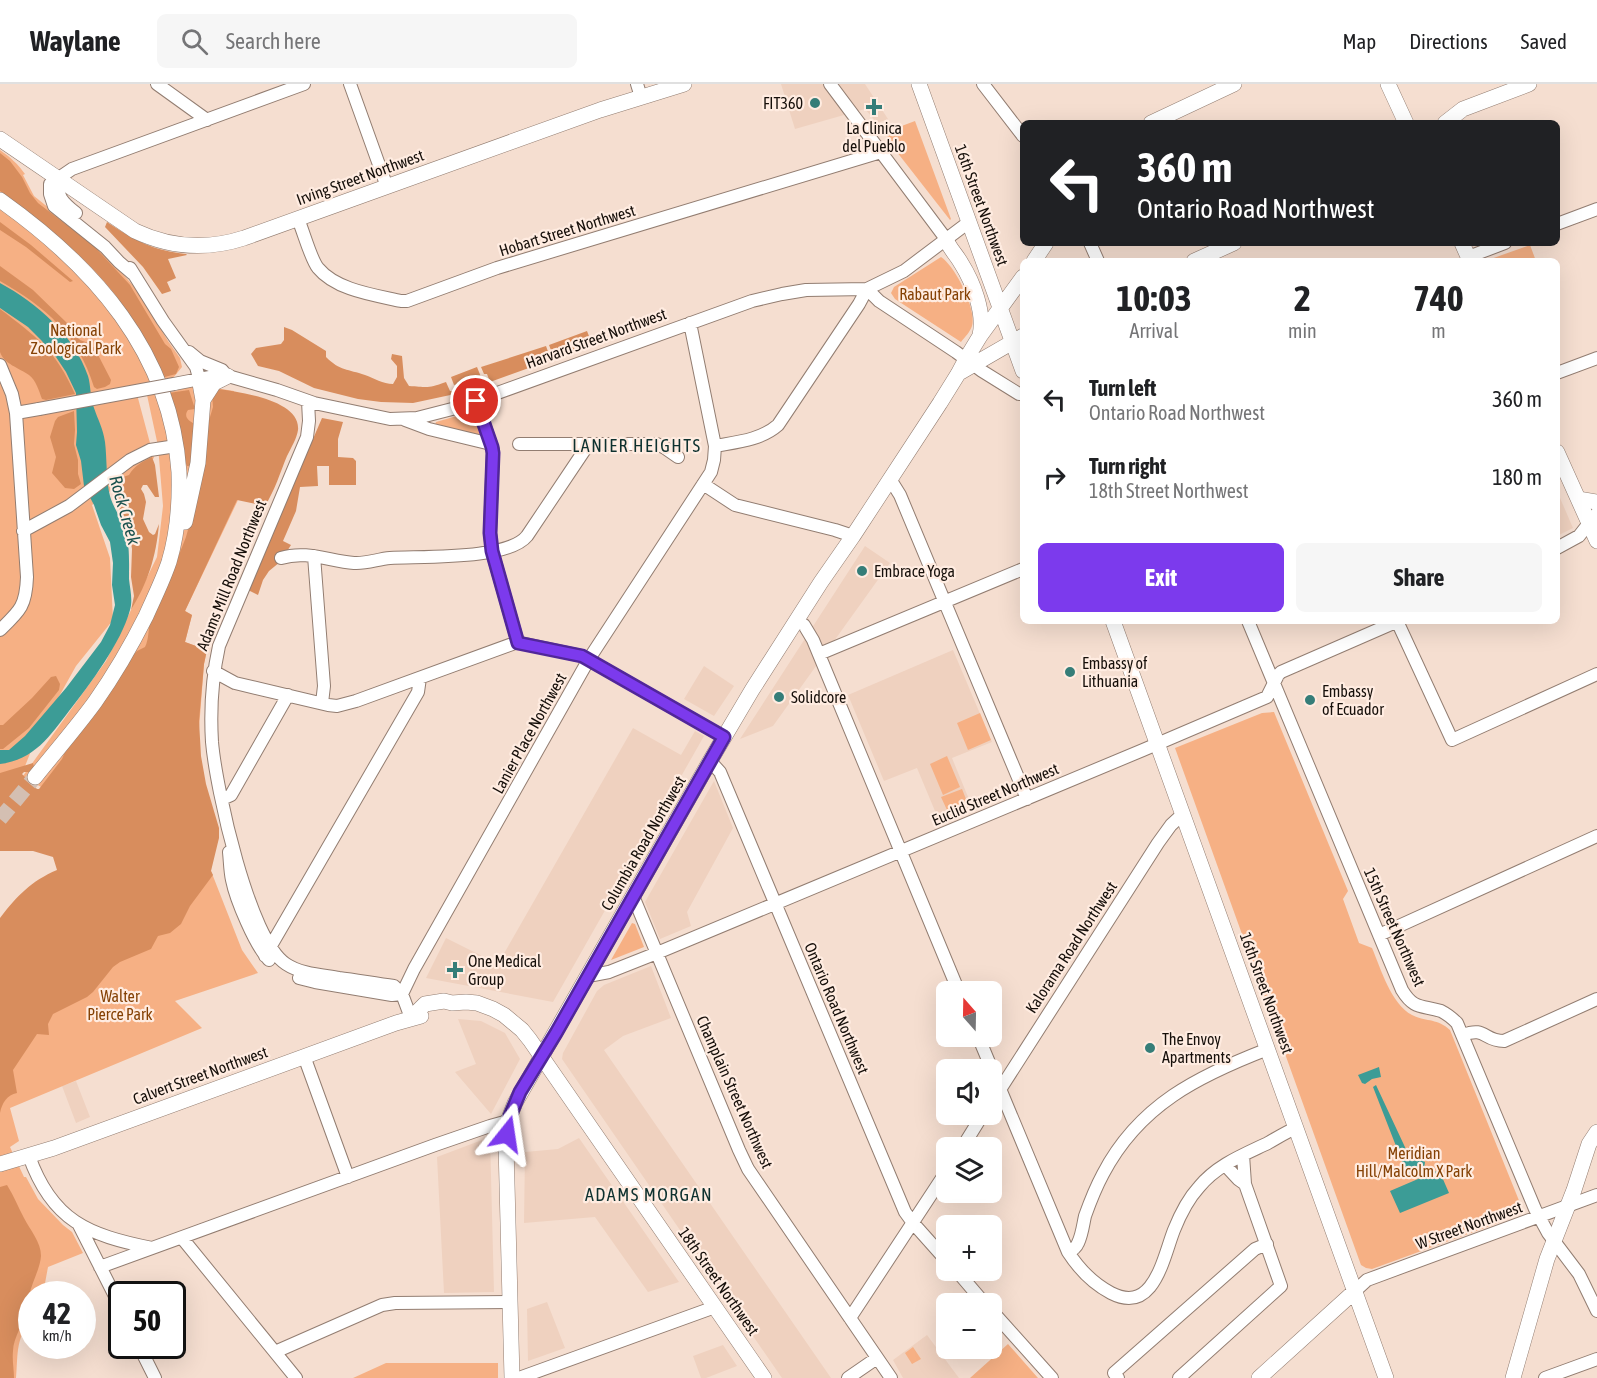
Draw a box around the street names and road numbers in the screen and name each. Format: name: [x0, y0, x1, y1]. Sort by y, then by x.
street label: 16th Street Northwest: [952, 142, 1012, 268]
street label: Irving Street Northwest: [294, 145, 427, 209]
street label: Hobart Street Northwest: [497, 201, 638, 259]
street label: Harvard Street Northwest: [523, 304, 669, 372]
street label: Adams Mill Road Northwest: [193, 497, 270, 653]
street label: Lanier Place Northwest: [488, 669, 570, 796]
street label: Euclid Street Northwest: [929, 759, 1062, 829]
street label: Columbia Road Northwest: [597, 772, 689, 914]
street label: 15th Street Northwest: [1361, 865, 1429, 989]
street label: Kalorama Road Northwest: [1022, 878, 1120, 1016]
street label: 16th Street Northwest: [1237, 930, 1297, 1056]
street label: Ontario Road Northwest: [801, 940, 873, 1077]
street label: Champlain Street Northwest: [692, 1013, 777, 1172]
street label: Calvert Street Northwest: [130, 1042, 270, 1108]
street label: W Street Northwest: [1413, 1197, 1525, 1253]
street label: 18th Street Northwest: [675, 1224, 763, 1339]

